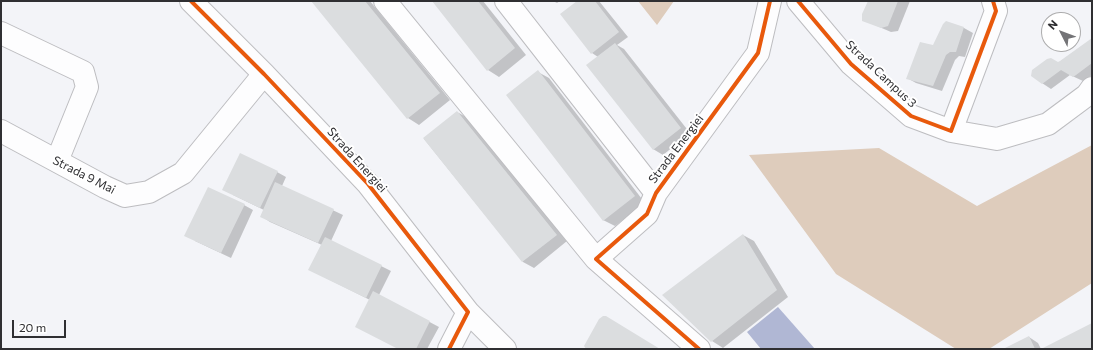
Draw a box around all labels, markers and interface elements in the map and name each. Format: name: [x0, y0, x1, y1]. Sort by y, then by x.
north arrow: [1041, 12, 1081, 52]
text: N: [1045, 17, 1060, 32]
street label: Strada Campus 3: [843, 37, 919, 111]
street label: Strada Energiei: [645, 112, 707, 186]
street label: Strada Energiei: [324, 125, 390, 195]
street label: Strada 9 Mai: [50, 153, 118, 197]
scale bar: [14, 312, 68, 338]
text: 20 m: [19, 320, 46, 334]

